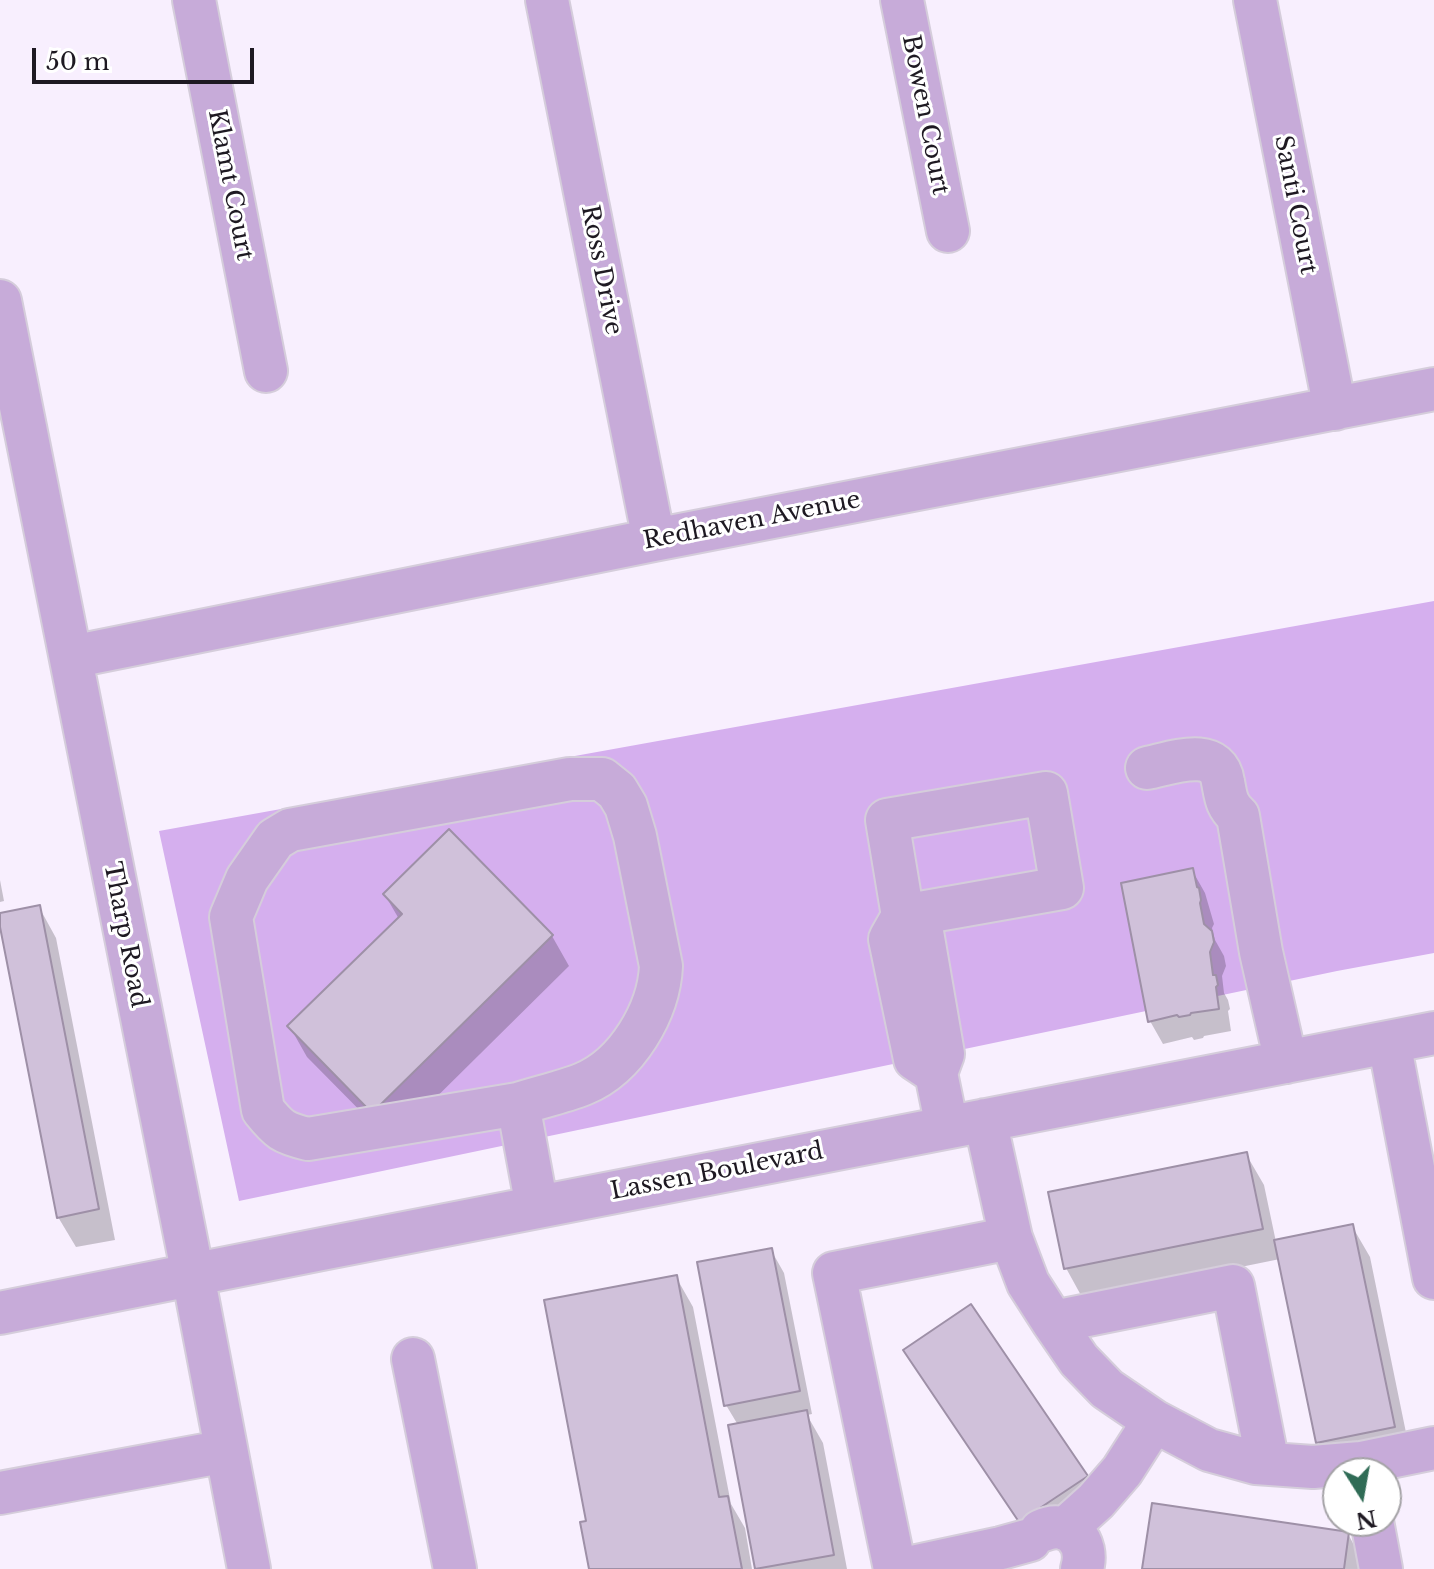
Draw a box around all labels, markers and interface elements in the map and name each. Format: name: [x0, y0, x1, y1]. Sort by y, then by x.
scale bar: [36, 32, 258, 82]
street label: Bowen Court: [895, 33, 955, 197]
text: 50 m: [46, 47, 109, 76]
street label: Klamt Court: [201, 107, 259, 263]
street label: Santi Court: [1267, 133, 1323, 277]
street label: Ross Drive: [574, 203, 628, 337]
street label: Redhaven Avenue: [641, 486, 863, 556]
street label: Tharp Road: [97, 860, 153, 1010]
street label: Lassen Boulevard: [608, 1137, 826, 1207]
north arrow: [1322, 1457, 1402, 1537]
text: N: [1354, 1504, 1379, 1534]

